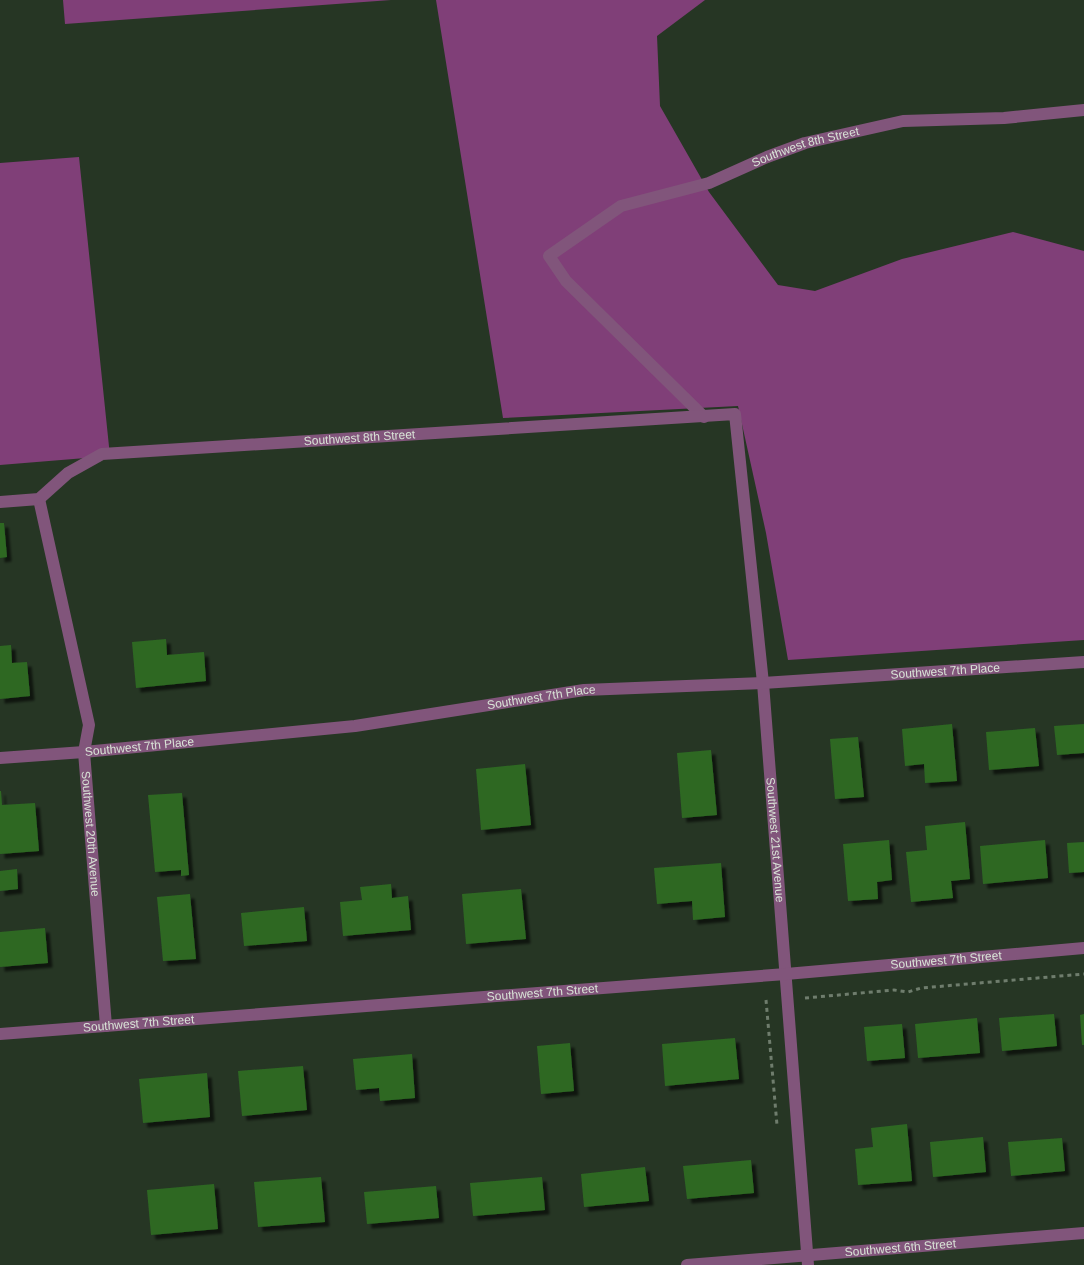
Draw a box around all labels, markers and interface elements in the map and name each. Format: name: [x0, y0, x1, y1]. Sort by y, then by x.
street label: Southwest 8th Street: [750, 124, 861, 170]
street label: Southwest 8th Street: [303, 427, 416, 448]
street label: Southwest 7th Place: [890, 660, 1001, 682]
street label: Southwest 7th Place: [486, 683, 596, 712]
street label: Southwest 7th Place: [84, 734, 195, 759]
street label: Southwest 20th Avenue: [79, 770, 103, 898]
street label: Southwest 21st Avenue: [763, 777, 787, 903]
street label: Southwest 7th Street: [890, 948, 1003, 972]
street label: Southwest 7th Street: [486, 981, 599, 1004]
street label: Southwest 7th Street: [82, 1012, 195, 1035]
street label: Southwest 6th Street: [844, 1236, 957, 1259]

